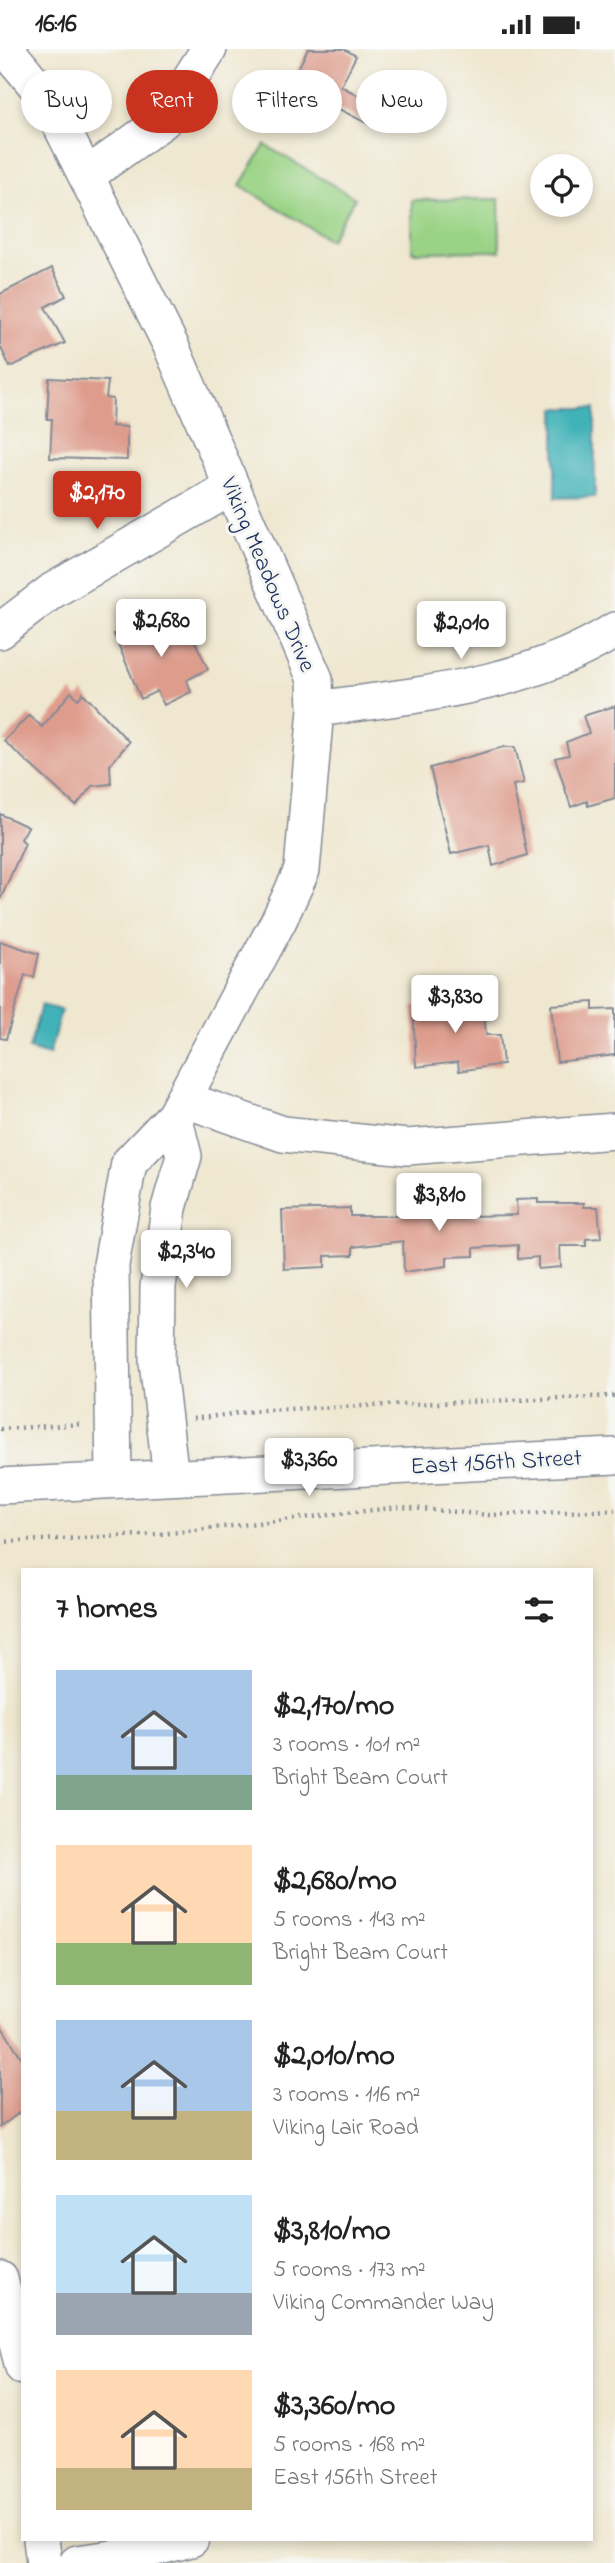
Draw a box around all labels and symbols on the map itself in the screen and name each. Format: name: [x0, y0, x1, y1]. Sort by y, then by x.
pin: $2,170: [40, 471, 154, 531]
street label: Viking Meadows Drive: [209, 471, 324, 678]
pin: $2,680: [104, 599, 218, 659]
pin: $2,010: [404, 601, 518, 661]
pin: $3,830: [398, 975, 512, 1035]
pin: $3,810: [382, 1173, 496, 1233]
pin: $2,340: [129, 1231, 243, 1290]
pin: $3,360: [252, 1439, 366, 1498]
street label: East 156th Street: [410, 1442, 583, 1485]

